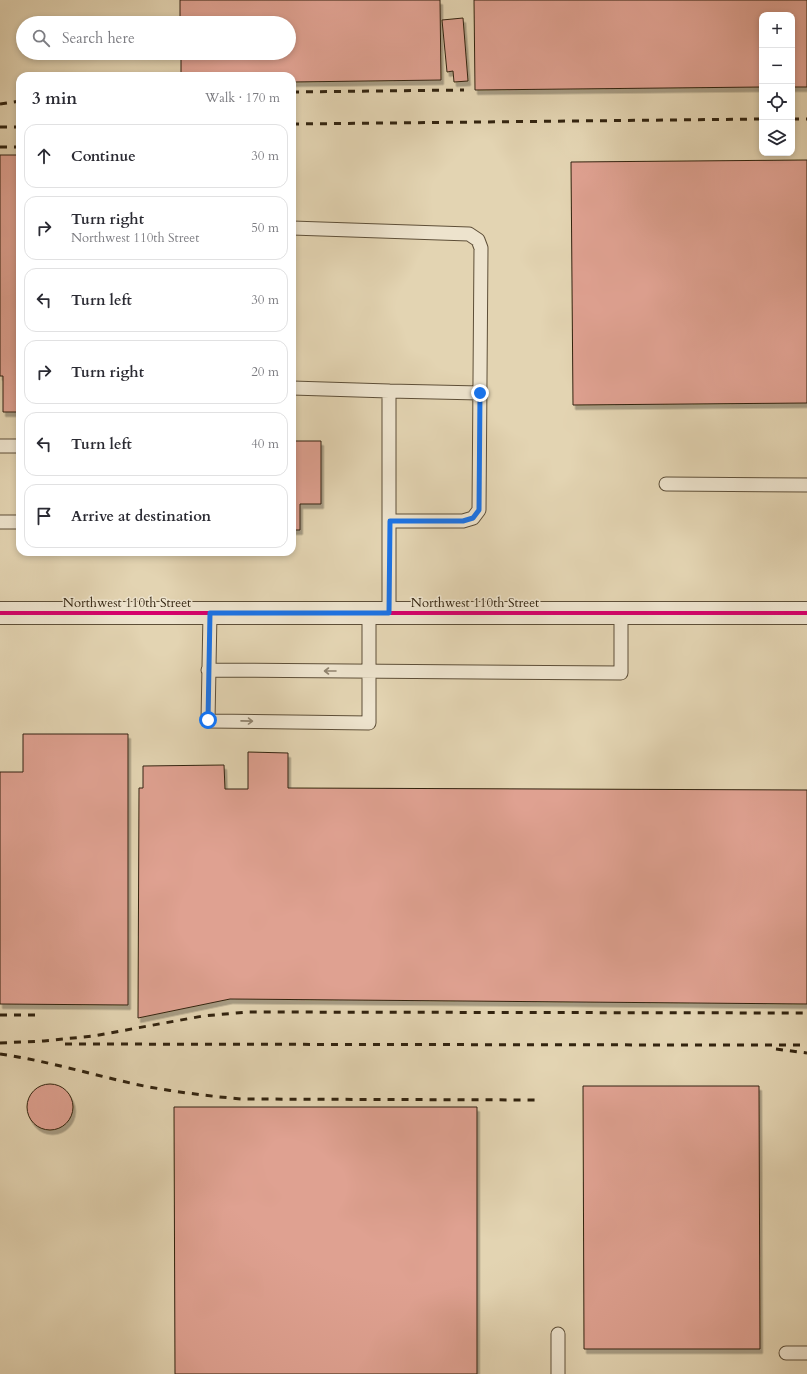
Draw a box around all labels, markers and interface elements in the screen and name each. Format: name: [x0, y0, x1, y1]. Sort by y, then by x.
map controls: [759, 12, 795, 156]
button: +: [759, 12, 795, 48]
search box: [16, 16, 296, 60]
icon: search: [30, 27, 52, 49]
text: Search here: [62, 28, 135, 48]
button: −: [759, 48, 795, 84]
button: locate: [759, 84, 795, 120]
text: 3 min: [32, 87, 77, 110]
text: Walk · 170 m: [205, 89, 280, 107]
button: layers: [759, 120, 795, 156]
icon: ahead: [33, 145, 55, 167]
text: Continue: [71, 146, 136, 166]
text: 30 m: [251, 147, 279, 165]
text: Turn right: [71, 209, 144, 229]
icon: right: [33, 217, 55, 239]
text: 50 m: [251, 219, 279, 237]
text: Northwest 110th Street: [71, 229, 199, 247]
icon: left: [33, 289, 55, 311]
text: Turn left: [71, 290, 132, 310]
text: 30 m: [251, 291, 279, 309]
icon: right: [33, 361, 55, 383]
text: Turn right: [71, 362, 144, 382]
text: 20 m: [251, 363, 279, 381]
route end: [471, 384, 489, 402]
icon: left: [33, 433, 55, 455]
text: Turn left: [71, 434, 132, 454]
text: 40 m: [251, 435, 279, 453]
icon: arrive: [33, 505, 55, 527]
text: Arrive at destination: [71, 506, 211, 526]
street label: Northwest 110th Street: [63, 594, 191, 612]
street label: Northwest 110th Street: [411, 594, 539, 612]
one-way arrow: [324, 667, 337, 675]
route start: [199, 711, 217, 729]
one-way arrow: [240, 717, 253, 725]

